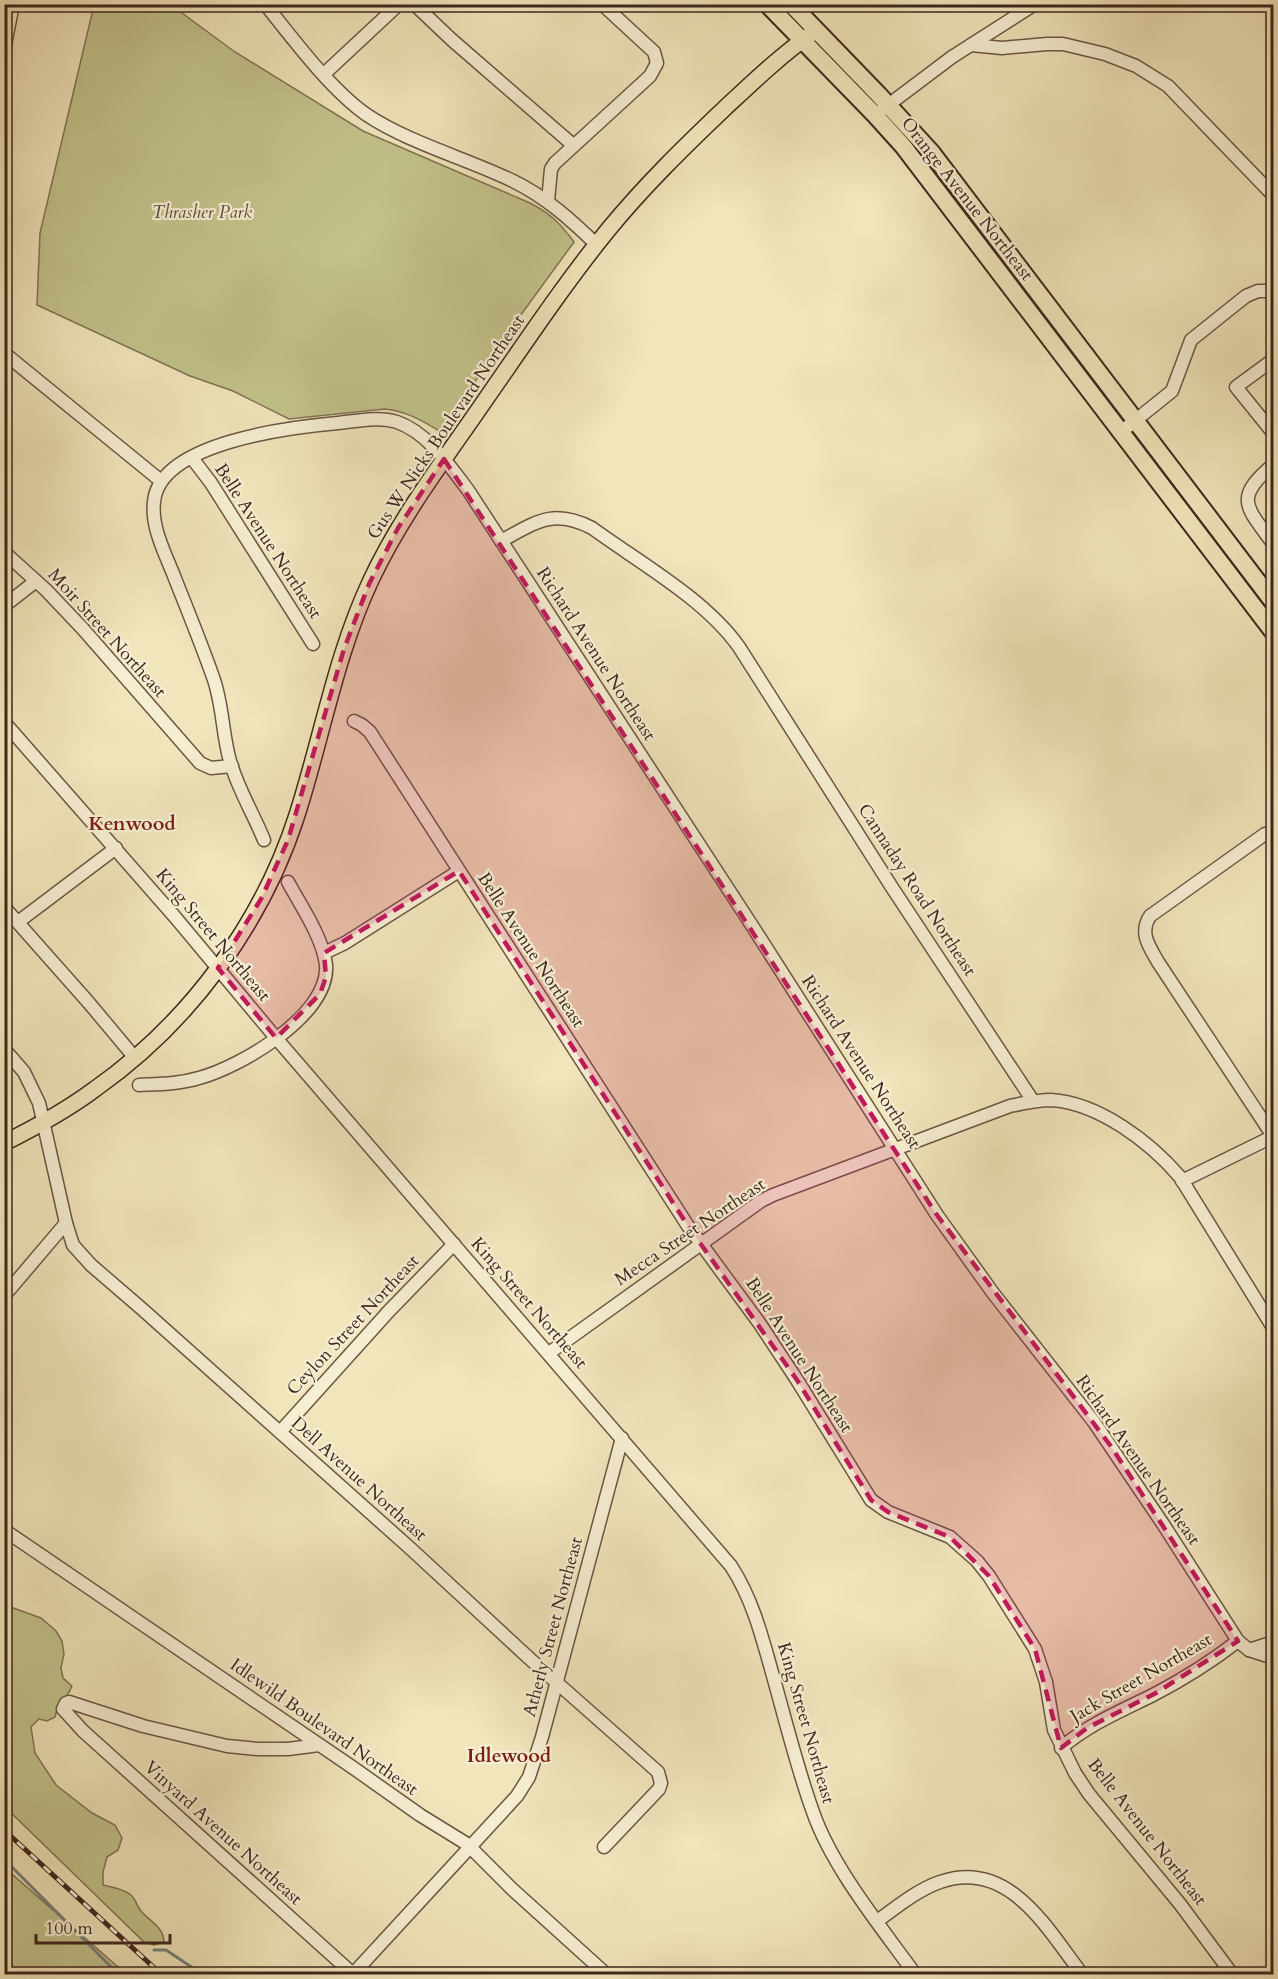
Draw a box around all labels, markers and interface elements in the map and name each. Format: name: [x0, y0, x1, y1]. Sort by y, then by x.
street label: Orange Avenue Northeast: [895, 112, 1039, 286]
park label: Thrasher Park: [152, 200, 252, 225]
street label: Gus W Nicks Boulevard Northeast: [361, 309, 531, 544]
street label: Belle Avenue Northeast: [208, 458, 328, 624]
street label: Richard Avenue Northeast: [530, 562, 662, 746]
street label: Moir Street Northeast: [42, 563, 172, 703]
street label: Cannaday Road Northeast: [852, 799, 982, 981]
district label: Kenwood: [88, 810, 176, 837]
street label: King Street Northeast: [150, 863, 276, 1007]
street label: Belle Avenue Northeast: [471, 867, 591, 1033]
street label: Richard Avenue Northeast: [795, 970, 927, 1154]
street label: Mecca Street Northeast: [610, 1172, 771, 1292]
street label: King Street Northeast: [465, 1232, 593, 1374]
street label: Ceylon Street Northeast: [281, 1249, 425, 1401]
street label: Belle Avenue Northeast: [739, 1272, 859, 1438]
street label: Richard Avenue Northeast: [1070, 1370, 1206, 1550]
street label: Dell Avenue Northeast: [286, 1411, 433, 1547]
street label: Atherly Street Northeast: [517, 1534, 589, 1720]
street label: Jack Street Northeast: [1063, 1627, 1217, 1730]
street label: King Street Northeast: [771, 1639, 841, 1807]
street label: Idlewild Boulevard Northeast: [225, 1652, 423, 1802]
district label: Idlewood: [467, 1742, 552, 1769]
street label: Belle Avenue Northeast: [1082, 1753, 1213, 1911]
street label: Vinyard Avenue Northeast: [139, 1755, 308, 1911]
scale bar: [36, 1907, 170, 1945]
text: 100 m: [45, 1916, 93, 1941]

